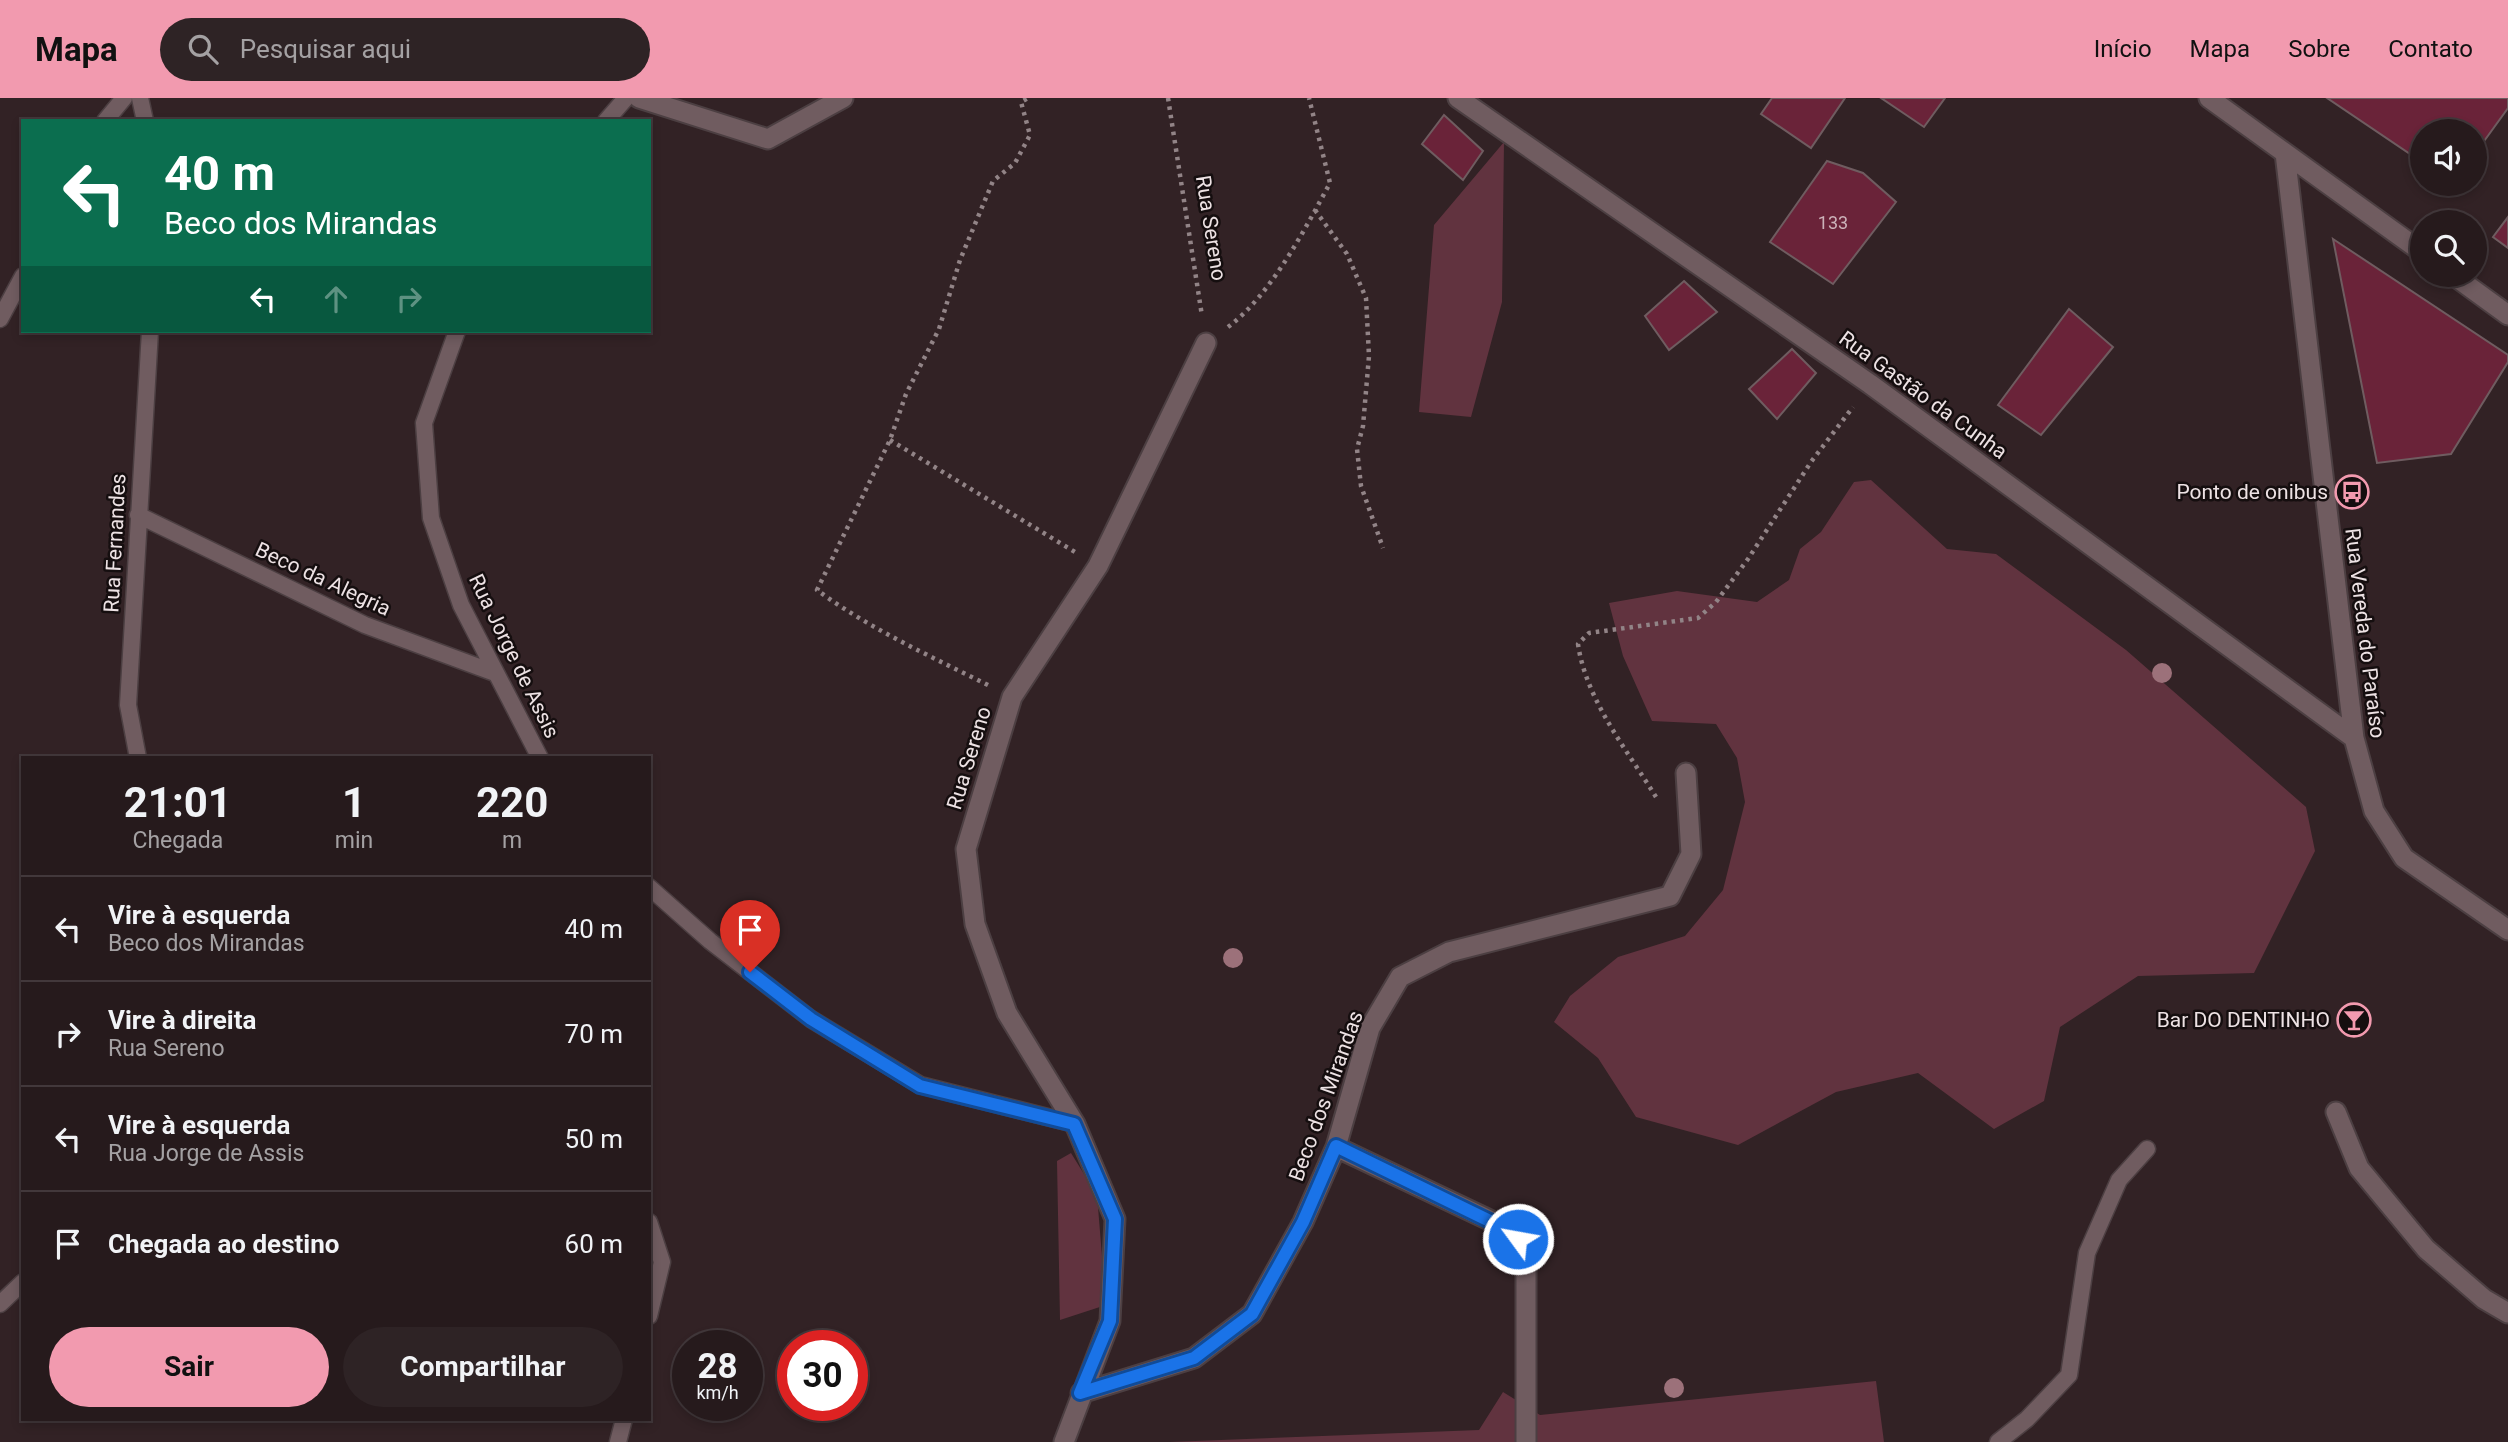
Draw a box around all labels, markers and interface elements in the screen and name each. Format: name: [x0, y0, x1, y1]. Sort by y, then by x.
search box: [160, 18, 650, 81]
text: Mapa: [35, 30, 118, 69]
icon: search: [184, 30, 222, 68]
text: Pesquisar aqui: [240, 34, 411, 64]
text: Início: [2094, 35, 2152, 63]
text: Mapa: [2190, 35, 2250, 63]
text: Sobre: [2288, 35, 2350, 63]
text: Contato: [2388, 35, 2473, 63]
map controls: [2410, 119, 2487, 287]
button: sound: [2410, 119, 2487, 196]
text: 40 m: [164, 145, 275, 202]
icon: left: [49, 147, 140, 238]
street label: Rua Sereno: [1191, 174, 1231, 282]
text: Beco dos Mirandas: [164, 204, 438, 242]
button: search: [2410, 210, 2487, 287]
house number: 133: [1818, 212, 1848, 233]
icon: left: [244, 280, 282, 318]
icon: ahead: [317, 280, 355, 318]
icon: right: [390, 280, 428, 318]
street label: Rua Gastão da Cunha: [1834, 326, 2012, 464]
street label: Rua Fernandes: [99, 473, 131, 613]
bus stop icon: Ponto de onibus: [2333, 473, 2371, 511]
place label: Ponto de onibus: [2176, 480, 2328, 504]
street label: Rua Vereda do Paraíso: [2340, 527, 2390, 739]
street label: Beco da Alegria: [252, 537, 394, 621]
street label: Rua Jorge de Assis: [464, 570, 564, 742]
street label: Rua Sereno: [942, 704, 996, 812]
text: 21:01: [124, 778, 232, 827]
text: 1: [342, 778, 366, 827]
text: 220: [476, 778, 548, 827]
text: Chegada: [132, 827, 223, 854]
text: min: [335, 827, 373, 854]
text: m: [502, 827, 522, 854]
text: Vire à esquerda: [108, 900, 291, 930]
pin: [720, 900, 780, 972]
icon: left: [49, 910, 87, 948]
icon: arrive: [731, 911, 769, 949]
text: 40 m: [565, 914, 623, 944]
text: Beco dos Mirandas: [108, 930, 305, 957]
bar icon: Bar DO DENTINHO: [2335, 1001, 2373, 1039]
text: Vire à direita: [108, 1005, 256, 1035]
street label: Beco dos Mirandas: [1284, 1008, 1368, 1184]
place label: Bar DO DENTINHO: [2157, 1008, 2330, 1032]
icon: right: [49, 1015, 87, 1053]
text: 70 m: [565, 1019, 623, 1049]
text: Rua Sereno: [108, 1035, 225, 1062]
text: Vire à esquerda: [108, 1110, 291, 1140]
icon: left: [49, 1120, 87, 1158]
text: 50 m: [565, 1124, 623, 1154]
text: Rua Jorge de Assis: [108, 1140, 304, 1167]
position arrow: [1481, 1202, 1555, 1276]
icon: arrive: [49, 1225, 87, 1263]
text: Chegada ao destino: [108, 1229, 339, 1259]
text: 60 m: [565, 1229, 623, 1259]
button: Sair: [49, 1327, 329, 1407]
button: Compartilhar: [343, 1327, 623, 1407]
speed limit sign: 30: [777, 1330, 868, 1421]
text: 28: [697, 1346, 738, 1387]
text: km/h: [696, 1382, 739, 1403]

